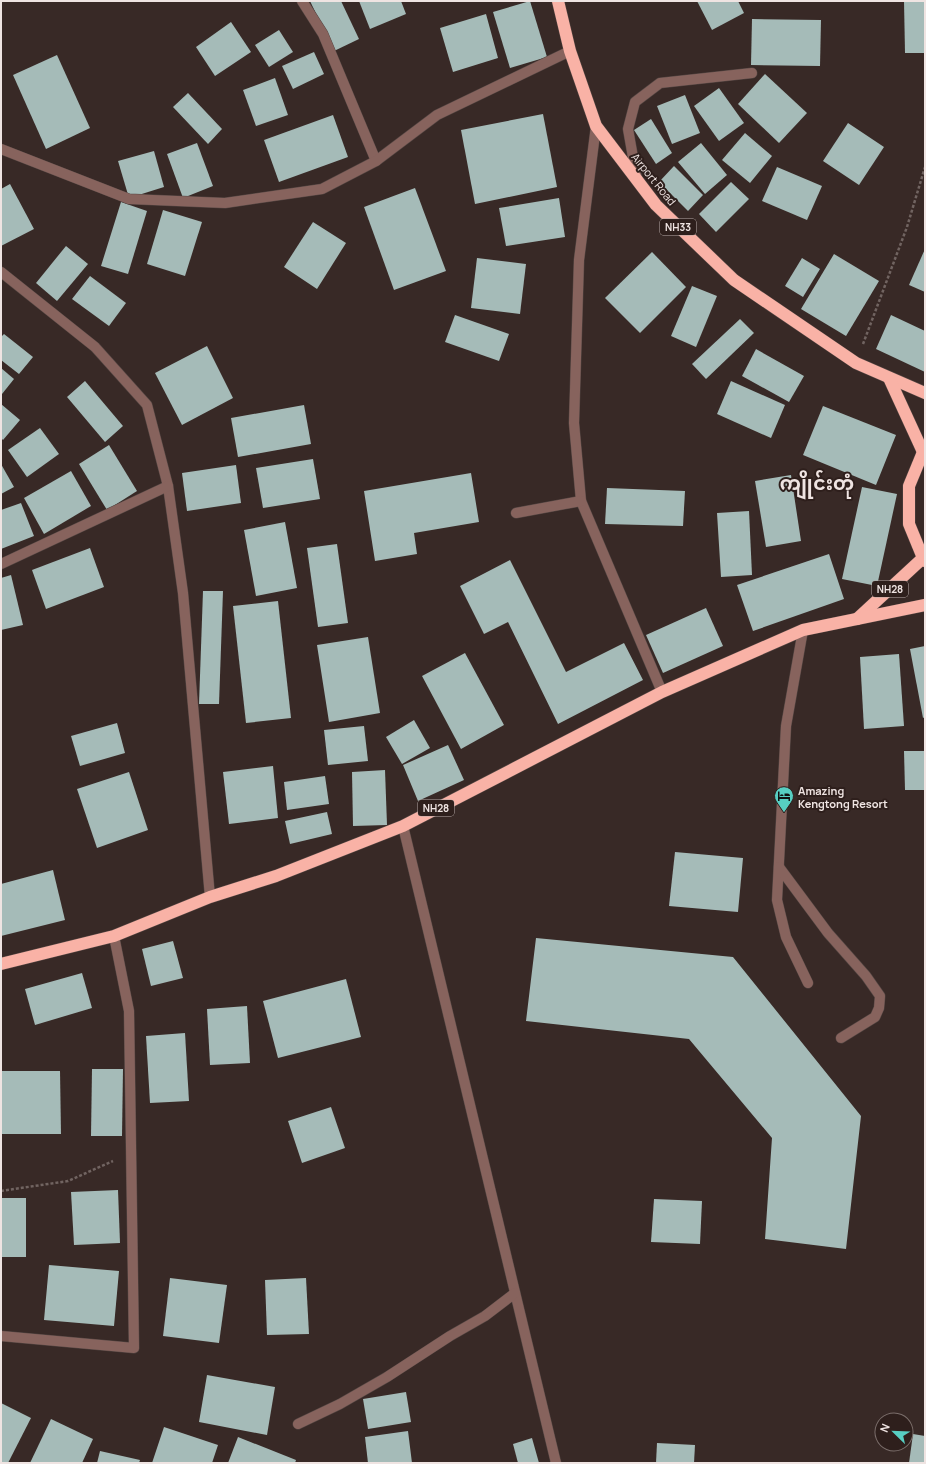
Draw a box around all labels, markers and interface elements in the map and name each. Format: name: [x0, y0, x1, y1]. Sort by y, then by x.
street label: Airport Road: [628, 150, 680, 208]
road number: NH33: [660, 219, 696, 235]
district label: ကျိုင်းတုံ: [780, 470, 854, 500]
road number: NH28: [872, 581, 908, 597]
place label: Amazing Kengtong Resort: [798, 783, 888, 811]
hotel icon: Amazing Kengtong Resort: [773, 785, 795, 813]
road number: NH28: [418, 800, 454, 816]
north arrow: [874, 1412, 914, 1452]
text: N: [876, 1421, 893, 1434]

